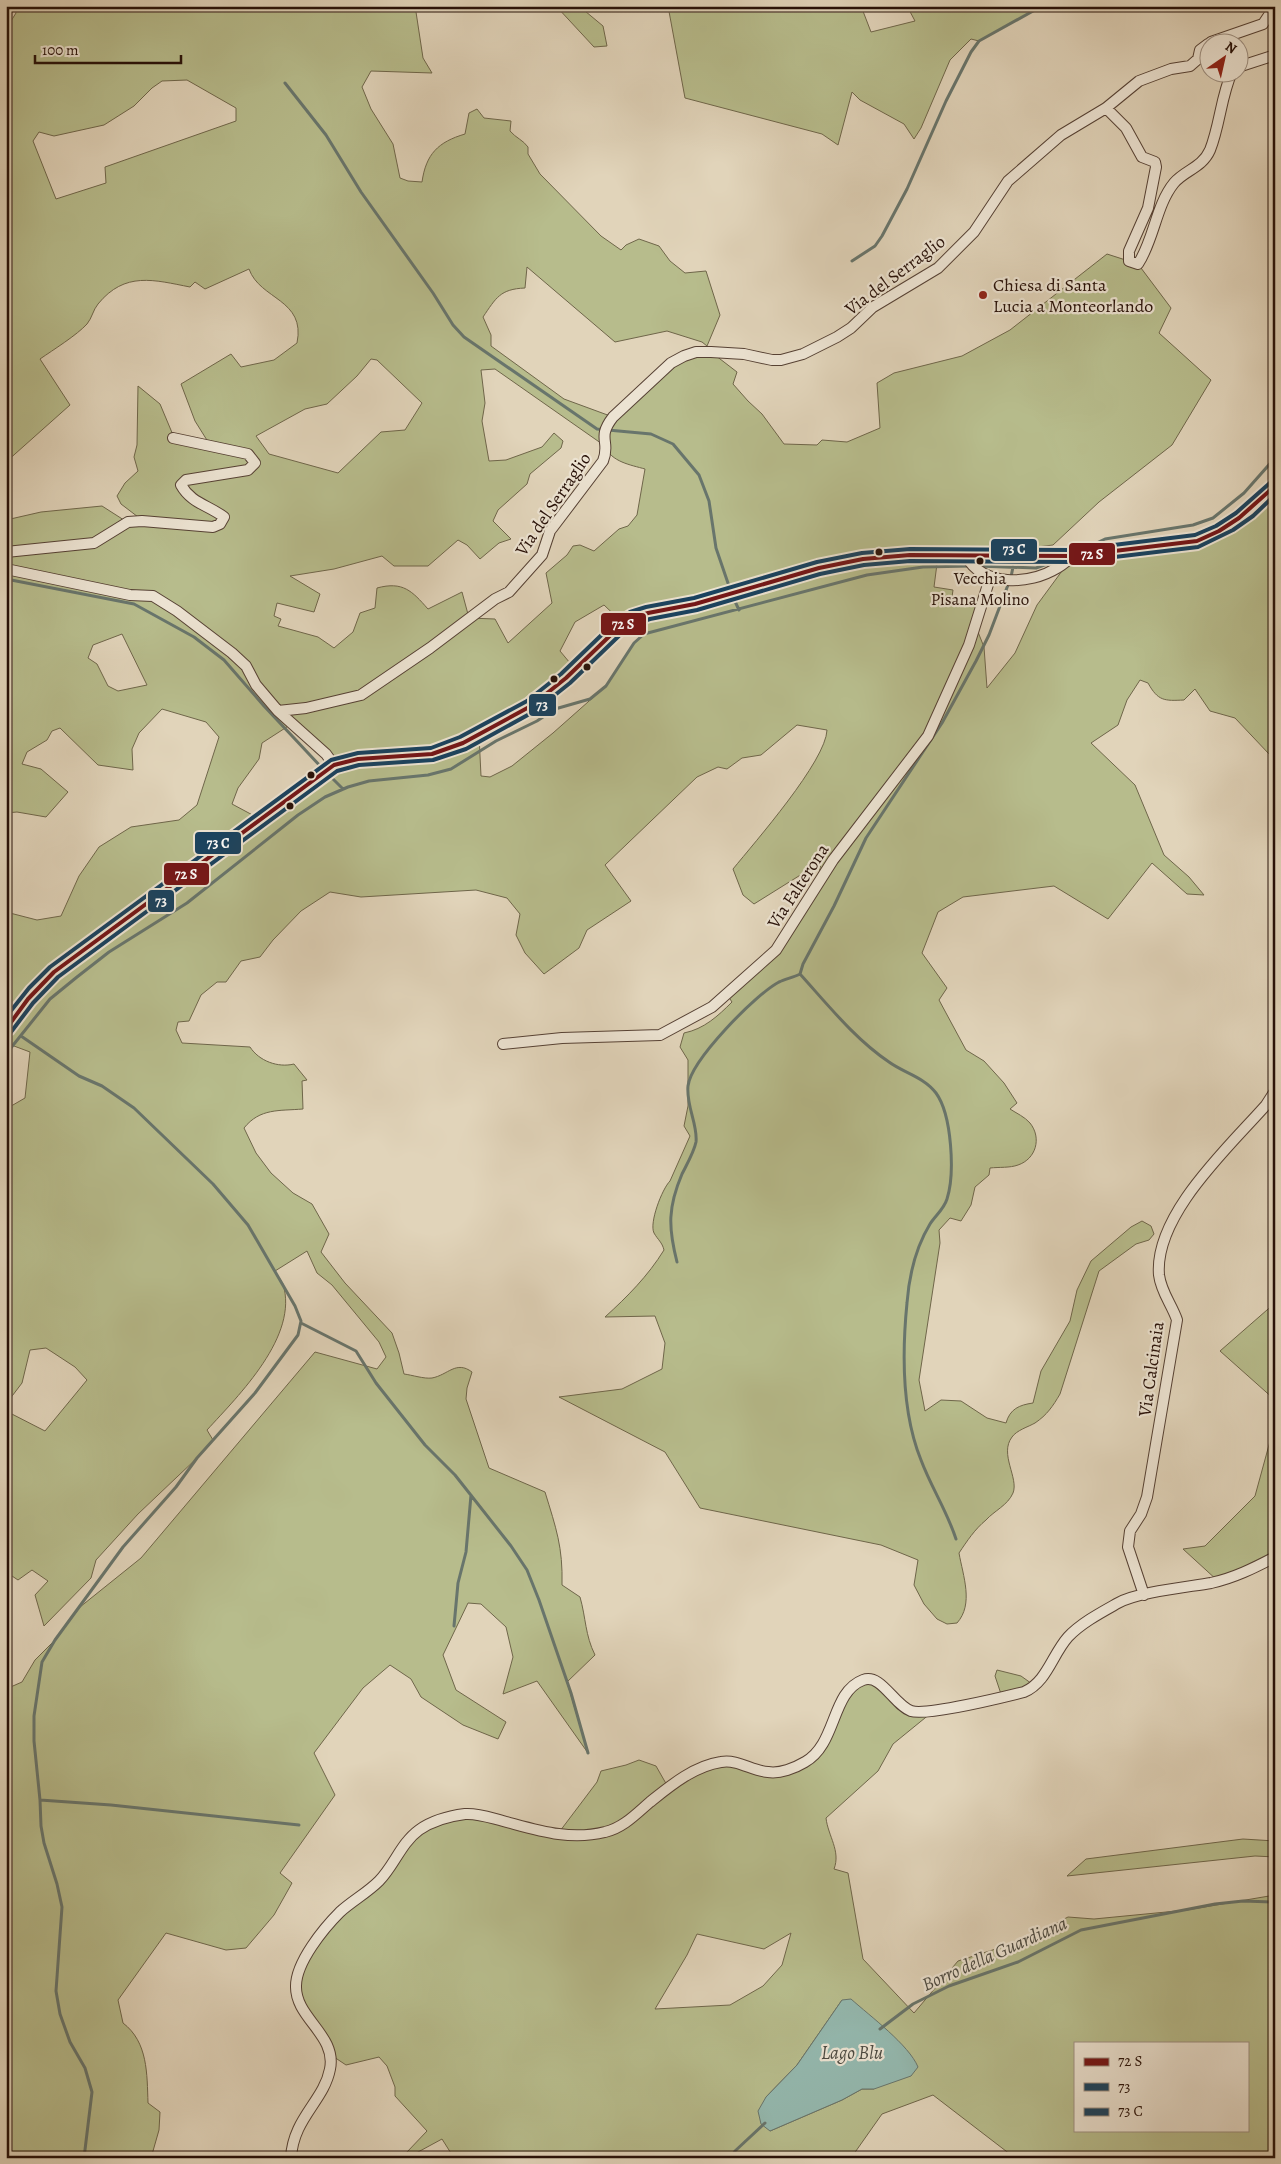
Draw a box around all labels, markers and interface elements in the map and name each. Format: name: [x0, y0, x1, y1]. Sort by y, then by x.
scale bar: [35, 32, 181, 64]
north arrow: [1198, 32, 1248, 82]
text: N: [1221, 37, 1241, 58]
text: 100 m: [42, 40, 79, 60]
street label: Via del Serraglio: [839, 229, 950, 321]
place label: Chiesa di Santa Lucia a Monteorlando: [993, 273, 1153, 318]
marker: Chiesa di Santa Lucia a Monteorlando: [977, 289, 989, 301]
street label: Via del Serraglio: [509, 448, 596, 561]
line badge: 73 C: [990, 538, 1038, 562]
text: 73 C: [1002, 540, 1026, 559]
line badge: 72 S: [1068, 542, 1116, 566]
text: 72 S: [1081, 545, 1103, 564]
unlabelled marker: [874, 547, 884, 557]
marker: Vecchia Pisana Molino: [975, 556, 985, 566]
place label: Vecchia Pisana Molino: [931, 567, 1029, 611]
line badge: 72 S: [600, 612, 647, 636]
text: 72 S: [612, 615, 634, 634]
unlabelled marker: [582, 662, 592, 672]
unlabelled marker: [549, 674, 559, 684]
line badge: 73: [528, 693, 557, 717]
text: 73: [536, 696, 548, 715]
unlabelled marker: [306, 770, 316, 780]
unlabelled marker: [285, 801, 295, 811]
line badge: 73 C: [194, 831, 242, 855]
text: 73 C: [206, 834, 230, 853]
street label: Via Falterona: [761, 839, 835, 934]
line badge: 72 S: [163, 862, 210, 886]
text: 72 S: [175, 865, 197, 884]
line badge: 73: [147, 889, 175, 913]
text: 73: [155, 892, 167, 911]
street label: Via Calcinaia: [1132, 1319, 1170, 1419]
water label: Borro della Guardiana: [918, 1910, 1071, 1998]
water label: Lago Blu: [821, 2040, 883, 2066]
legend: [1074, 2042, 1248, 2132]
text: 72 S: [1118, 2051, 1142, 2071]
text: 73: [1118, 2077, 1131, 2097]
text: 73 C: [1118, 2101, 1143, 2121]

